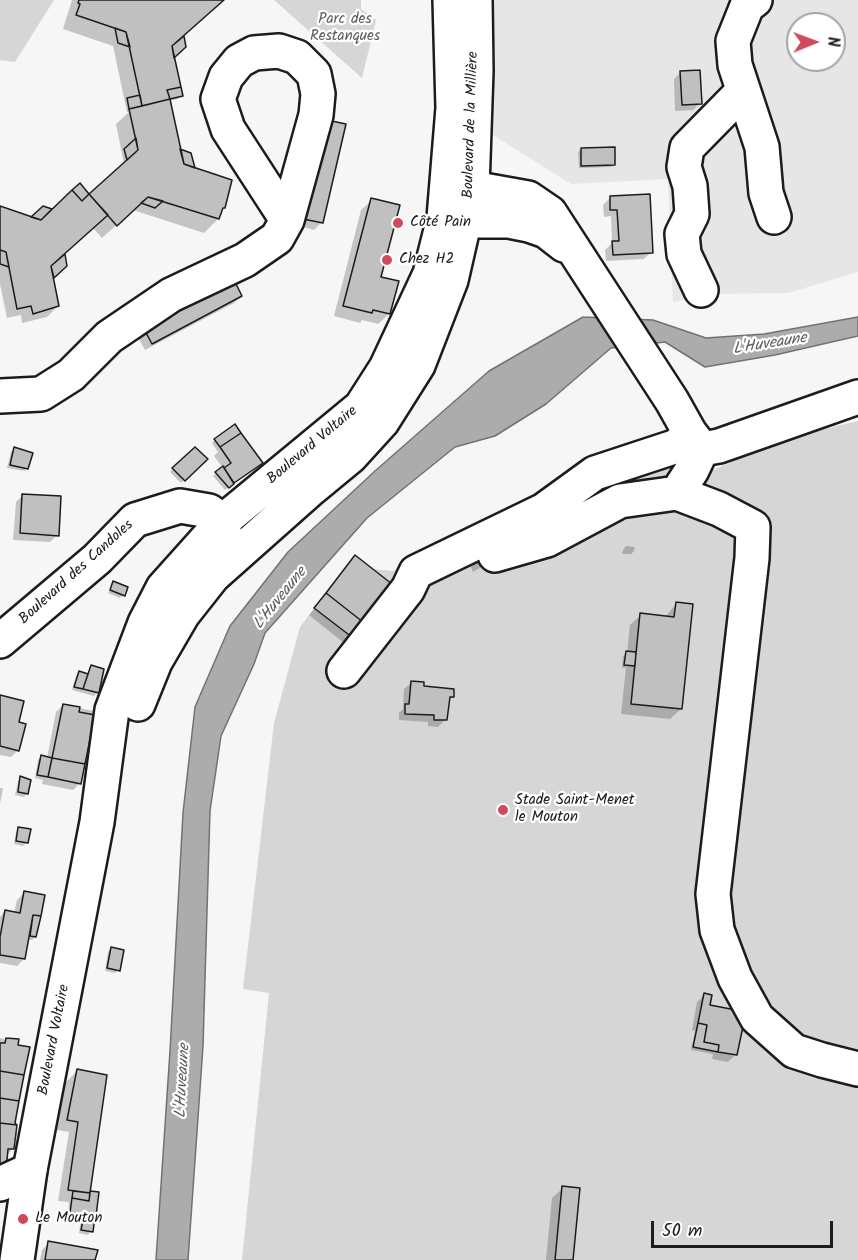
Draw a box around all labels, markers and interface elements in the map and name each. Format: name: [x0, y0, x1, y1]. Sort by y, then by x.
park label: Parc des Restanques: [310, 11, 380, 46]
north arrow: [786, 12, 846, 72]
text: N: [820, 36, 845, 47]
street label: Boulevard de la Millière: [460, 51, 484, 199]
place label: Côté Pain: [410, 214, 471, 232]
marker: Côté Pain: [391, 216, 405, 230]
place label: Chez H2: [399, 251, 454, 269]
marker: Chez H2: [380, 253, 394, 267]
water label: L'Huveaune: [732, 330, 808, 360]
street label: Boulevard Voltaire: [264, 403, 362, 489]
street label: Boulevard des Candoles: [16, 517, 138, 629]
water label: L'Huveaune: [250, 564, 312, 634]
place label: Stade Saint-Menet le Mouton: [515, 792, 634, 827]
marker: Stade Saint-Menet le Mouton: [496, 803, 510, 817]
street label: Boulevard Voltaire: [35, 983, 75, 1097]
water label: L'Huveaune: [172, 1043, 196, 1119]
scale bar: [654, 1209, 836, 1247]
place label: Le Mouton: [35, 1210, 102, 1228]
marker: Le Mouton: [16, 1212, 30, 1226]
text: 50 m: [662, 1217, 702, 1246]

